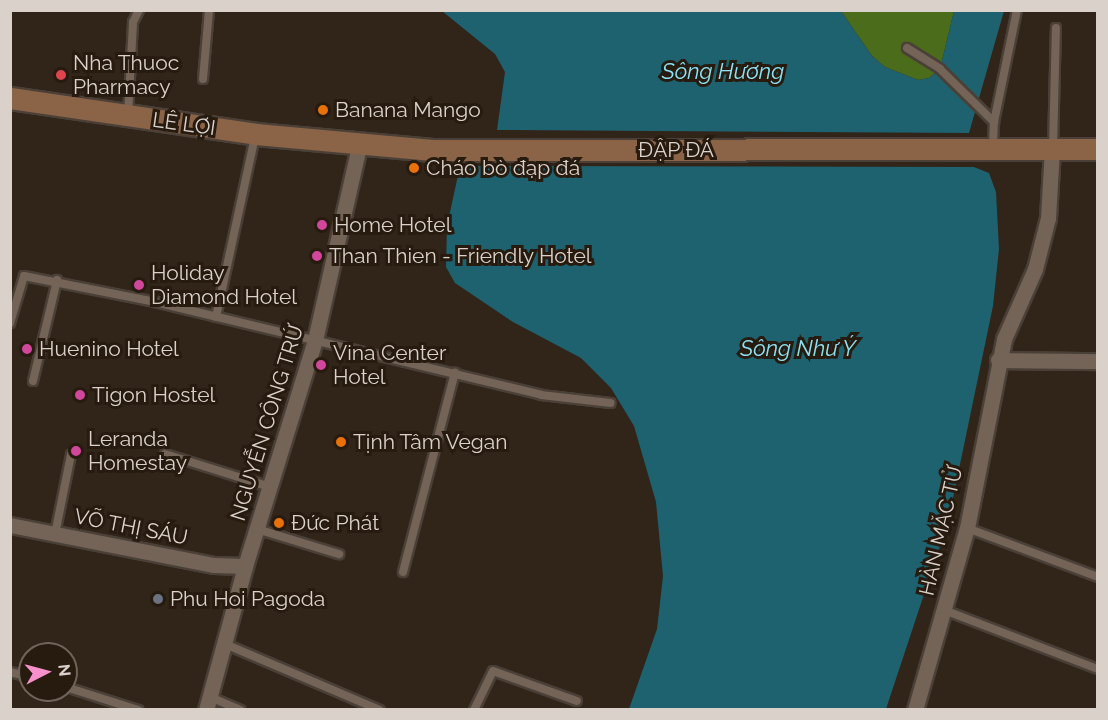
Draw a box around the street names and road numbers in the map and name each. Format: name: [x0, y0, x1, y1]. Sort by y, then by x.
street label: LÊ LỢI: [151, 107, 217, 141]
street label: ĐẬP ĐÁ: [638, 137, 714, 163]
street label: NGUYỄN CÔNG TRỨ: [225, 322, 309, 524]
street label: HÀN MẶC TỬ: [914, 464, 968, 598]
street label: VÕ THỊ SÁU: [72, 504, 190, 550]

